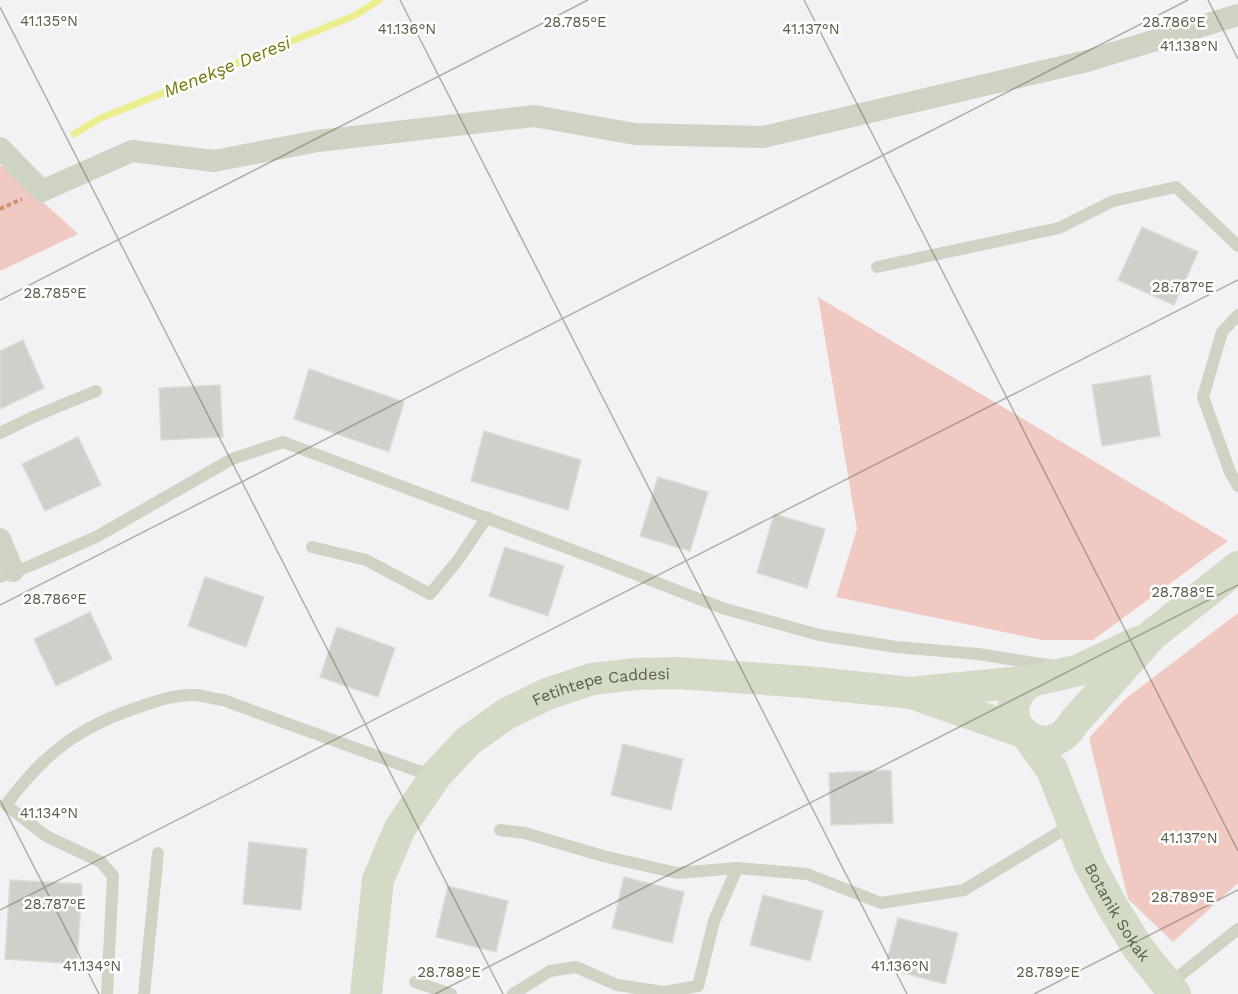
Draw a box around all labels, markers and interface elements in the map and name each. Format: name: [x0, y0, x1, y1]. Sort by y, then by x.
text: 41.135°N: [20, 12, 78, 30]
text: 28.785°E: [543, 13, 607, 31]
text: 28.786°E: [1142, 13, 1206, 31]
text: 41.136°N: [378, 20, 436, 38]
text: 41.137°N: [782, 20, 840, 38]
water label: Menekşe Deresi: [160, 31, 295, 102]
text: 41.138°N: [1160, 37, 1218, 55]
text: 28.787°E: [1152, 278, 1214, 296]
text: 28.785°E: [23, 284, 87, 302]
text: 28.788°E: [1151, 583, 1215, 601]
text: 28.786°E: [23, 590, 87, 608]
street label: Fetihtepe Caddesi: [529, 664, 670, 710]
text: 41.134°N: [20, 804, 78, 822]
text: 41.137°N: [1160, 829, 1218, 847]
street label: Botanik Sokak: [1081, 860, 1154, 965]
text: 28.789°E: [1151, 888, 1215, 906]
text: 28.787°E: [24, 895, 86, 913]
text: 41.134°N: [63, 957, 121, 975]
text: 41.136°N: [871, 957, 929, 975]
text: 28.788°E: [417, 963, 481, 981]
text: 28.789°E: [1016, 963, 1080, 981]

